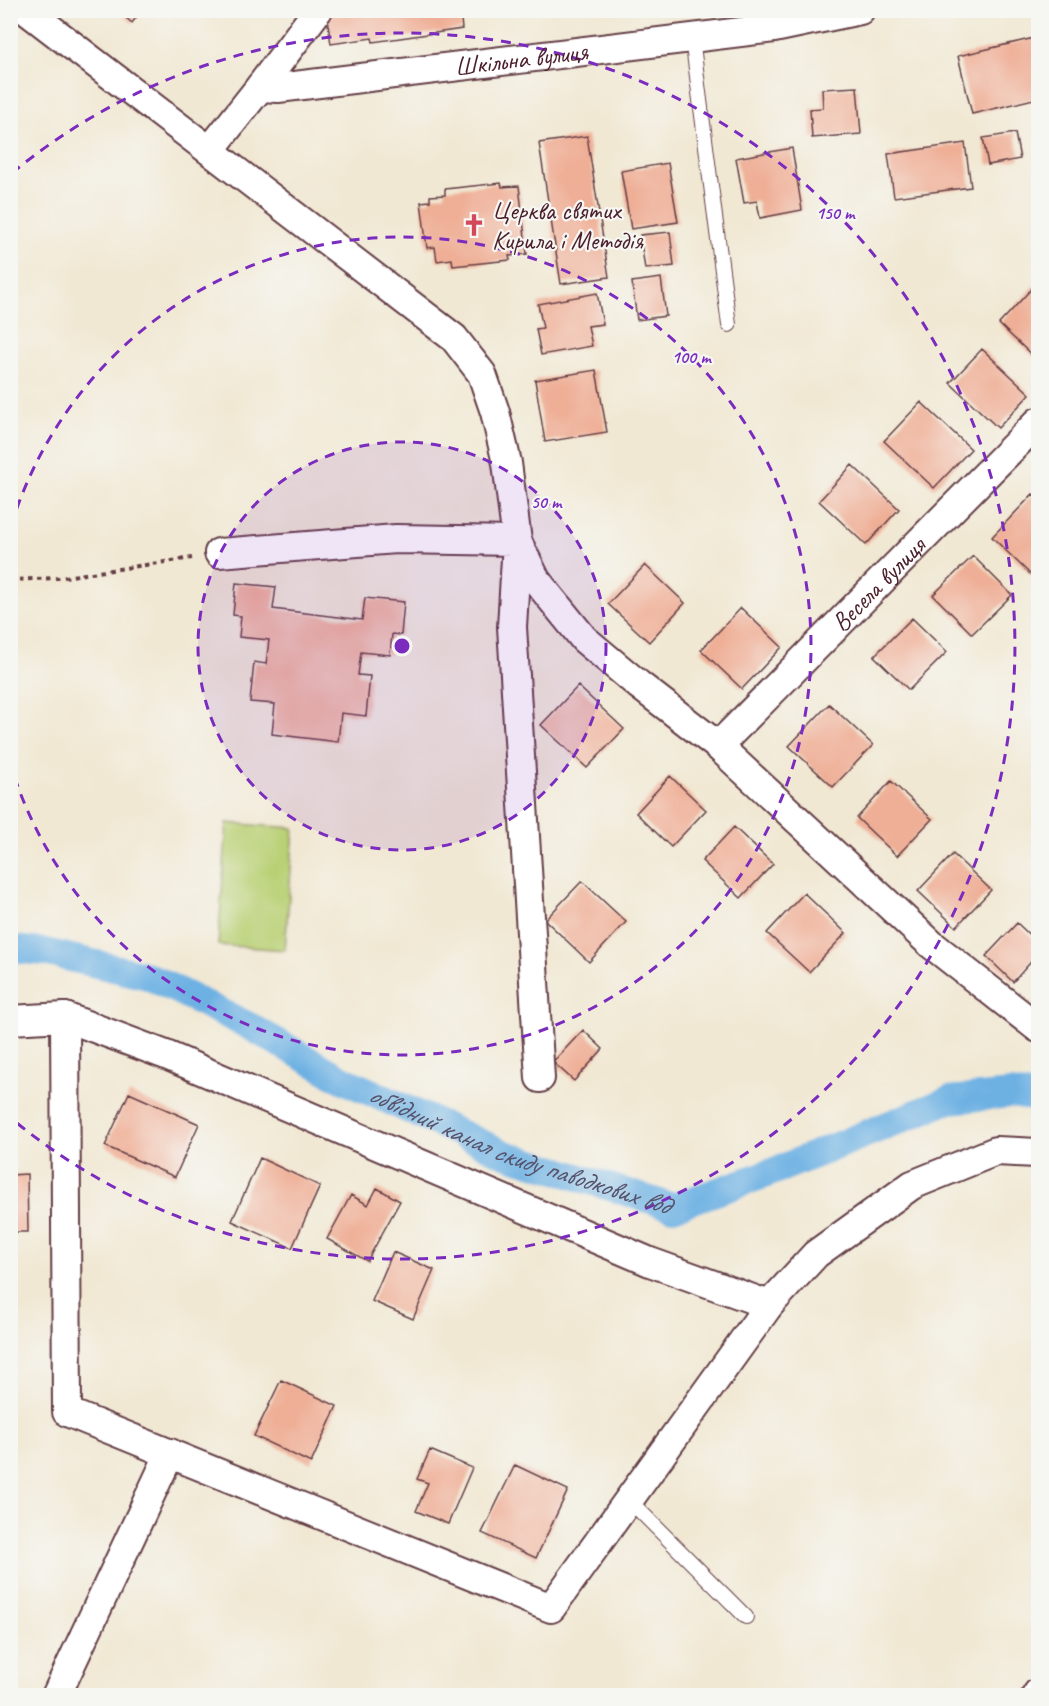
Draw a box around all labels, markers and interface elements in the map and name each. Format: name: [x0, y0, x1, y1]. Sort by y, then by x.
street label: Шкільна вулиця: [453, 34, 591, 83]
place label: Церква святих Кирила і Методія: [492, 194, 644, 257]
text: 150 m: [816, 202, 856, 224]
church icon: Церква святих Кирила і Методія: [461, 212, 487, 238]
text: 100 m: [672, 346, 712, 368]
text: 50 m: [531, 491, 563, 513]
street label: Весела вулиця: [825, 528, 934, 639]
centre of rings: [392, 636, 412, 656]
water label: обвідний канал скиду паводкових вод: [363, 1077, 679, 1224]

